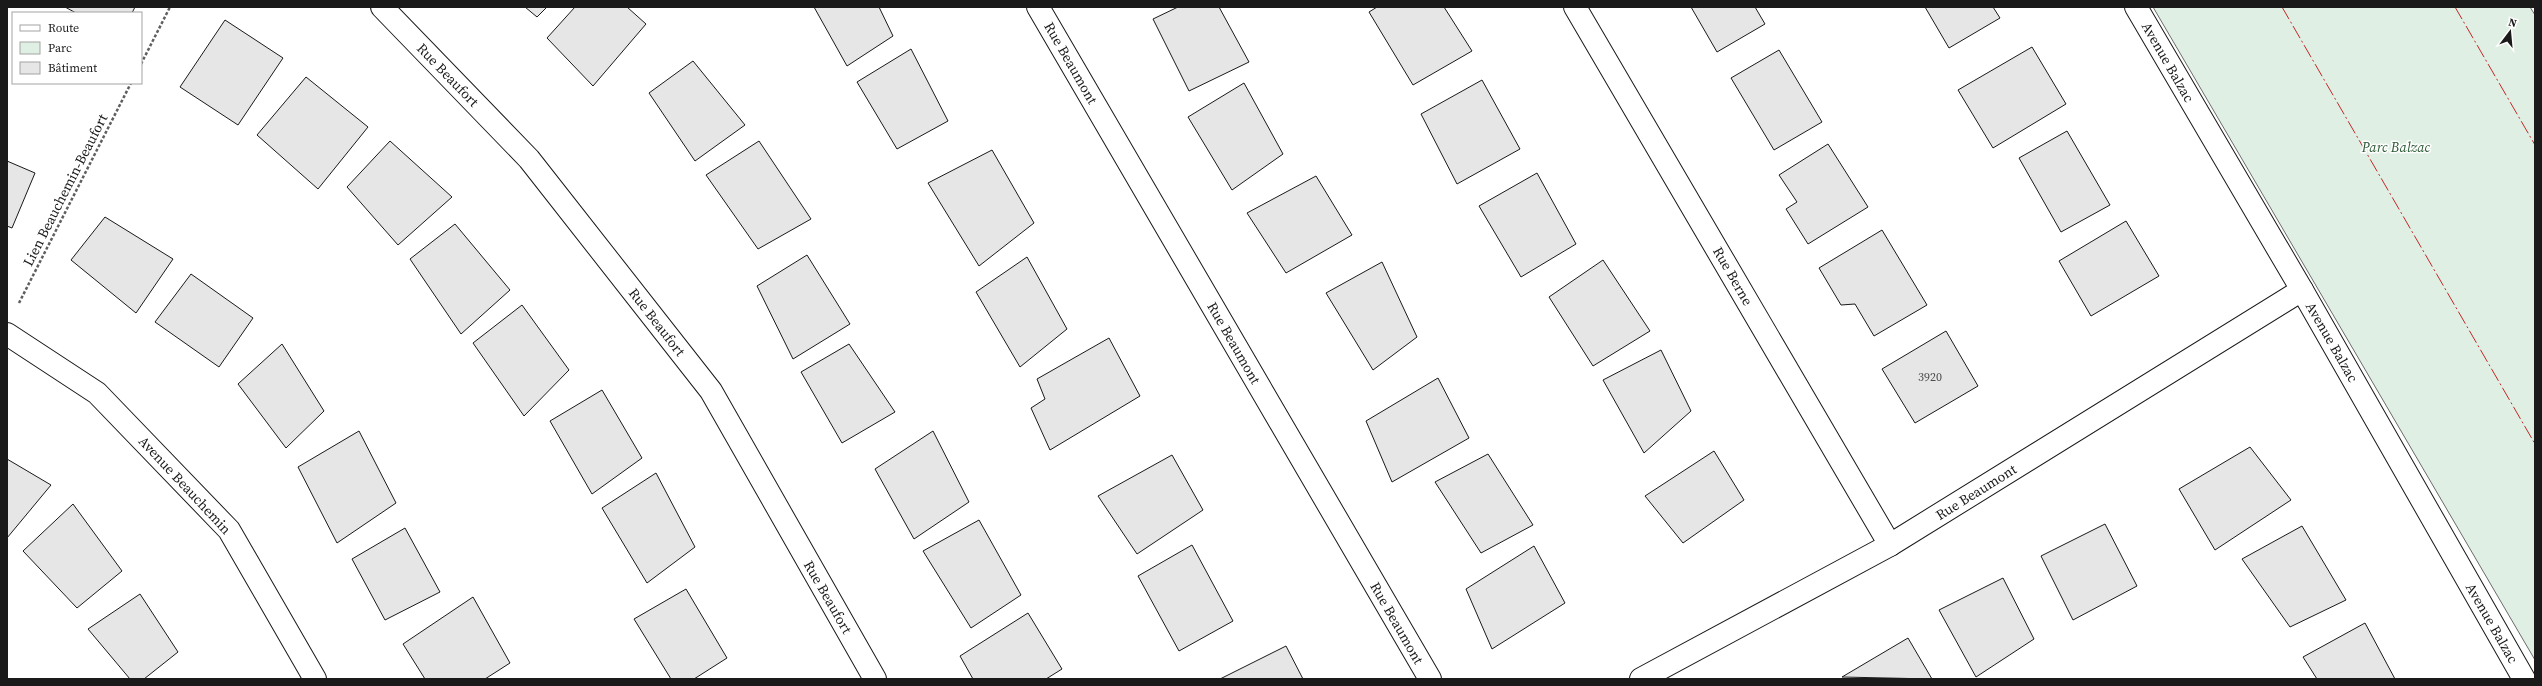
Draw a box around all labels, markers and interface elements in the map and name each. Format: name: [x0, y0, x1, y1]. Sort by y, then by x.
legend: [12, 12, 142, 84]
north arrow: [2490, 12, 2530, 52]
text: N: [2507, 15, 2519, 31]
street label: Rue Beaumont: [1039, 18, 1103, 108]
street label: Avenue Balzac: [2137, 18, 2199, 106]
text: Route: [48, 20, 79, 36]
street label: Rue Beaufort: [412, 39, 484, 112]
text: Parc: [48, 40, 72, 56]
text: Bâtiment: [48, 60, 97, 76]
street label: Lien Beauchemin-Beaufort: [18, 110, 112, 270]
park label: Parc Balzac: [2361, 137, 2431, 157]
street label: Rue Berne: [1708, 243, 1758, 309]
street label: Rue Beaufort: [624, 284, 690, 361]
street label: Rue Beaumont: [1202, 298, 1266, 388]
street label: Avenue Balzac: [2301, 298, 2363, 386]
house number: 3920: [1918, 369, 1942, 385]
street label: Avenue Beauchemin: [134, 431, 236, 539]
street label: Rue Beaumont: [1932, 459, 2021, 525]
street label: Rue Beaufort: [799, 557, 857, 638]
street label: Rue Beaumont: [1365, 578, 1429, 668]
street label: Avenue Balzac: [2461, 579, 2523, 667]

